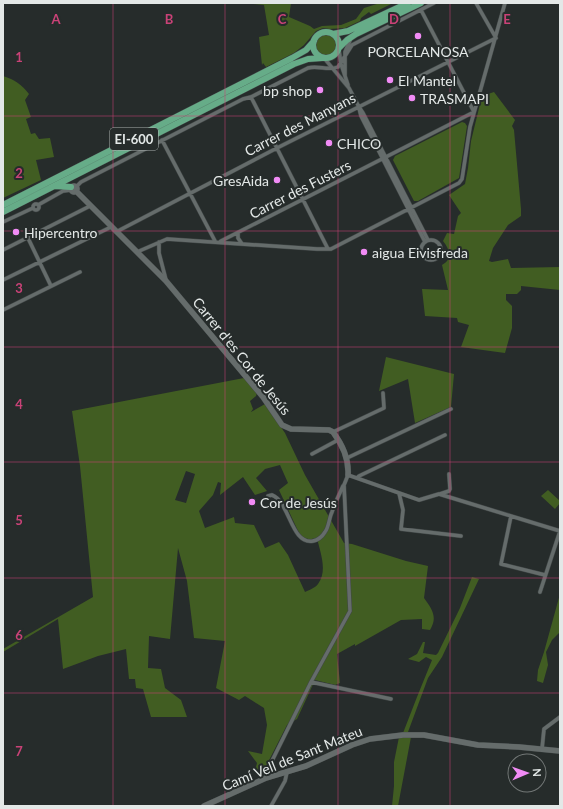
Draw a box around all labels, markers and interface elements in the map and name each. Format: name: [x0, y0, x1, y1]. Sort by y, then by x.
text: A: [50, 11, 61, 27]
text: B: [165, 11, 174, 27]
text: C: [278, 11, 287, 27]
text: D: [389, 11, 399, 27]
text: E: [503, 11, 511, 27]
marker: PORCELANOSA: [413, 31, 423, 41]
place label: PORCELANOSA: [367, 43, 469, 60]
text: 1: [15, 49, 23, 65]
place label: El Mantel: [398, 72, 456, 89]
marker: El Mantel: [385, 75, 395, 85]
place label: bp shop: [263, 82, 312, 99]
marker: bp shop: [315, 85, 325, 95]
street label: Carrer des Manyans: [242, 89, 358, 159]
place label: TRASMAPI: [420, 90, 489, 107]
marker: TRASMAPI: [407, 93, 417, 103]
road number: EI-600: [110, 128, 158, 150]
place label: CHICO: [337, 135, 381, 152]
marker: CHICO: [324, 138, 334, 148]
street label: Carrer des Fusters: [246, 156, 354, 222]
text: 2: [15, 165, 23, 181]
place label: GresAida: [213, 172, 269, 189]
marker: GresAida: [272, 175, 282, 185]
place label: Hipercentro: [24, 224, 97, 241]
marker: Hipercentro: [11, 227, 21, 237]
place label: aigua Eivisfreda: [372, 244, 468, 261]
marker: aigua Eivisfreda: [359, 247, 369, 257]
text: 3: [15, 280, 23, 296]
street label: Carrer d'es Cor de Jesús: [189, 294, 295, 418]
text: 4: [15, 396, 23, 412]
place label: Cor de Jesús: [260, 494, 337, 511]
marker: Cor de Jesús: [247, 497, 257, 507]
text: 5: [15, 512, 23, 528]
text: 6: [15, 627, 23, 643]
street label: Camí Vell de Sant Mateu: [219, 722, 365, 794]
text: 7: [15, 743, 23, 759]
north arrow: [507, 753, 547, 793]
text: N: [531, 768, 544, 777]

